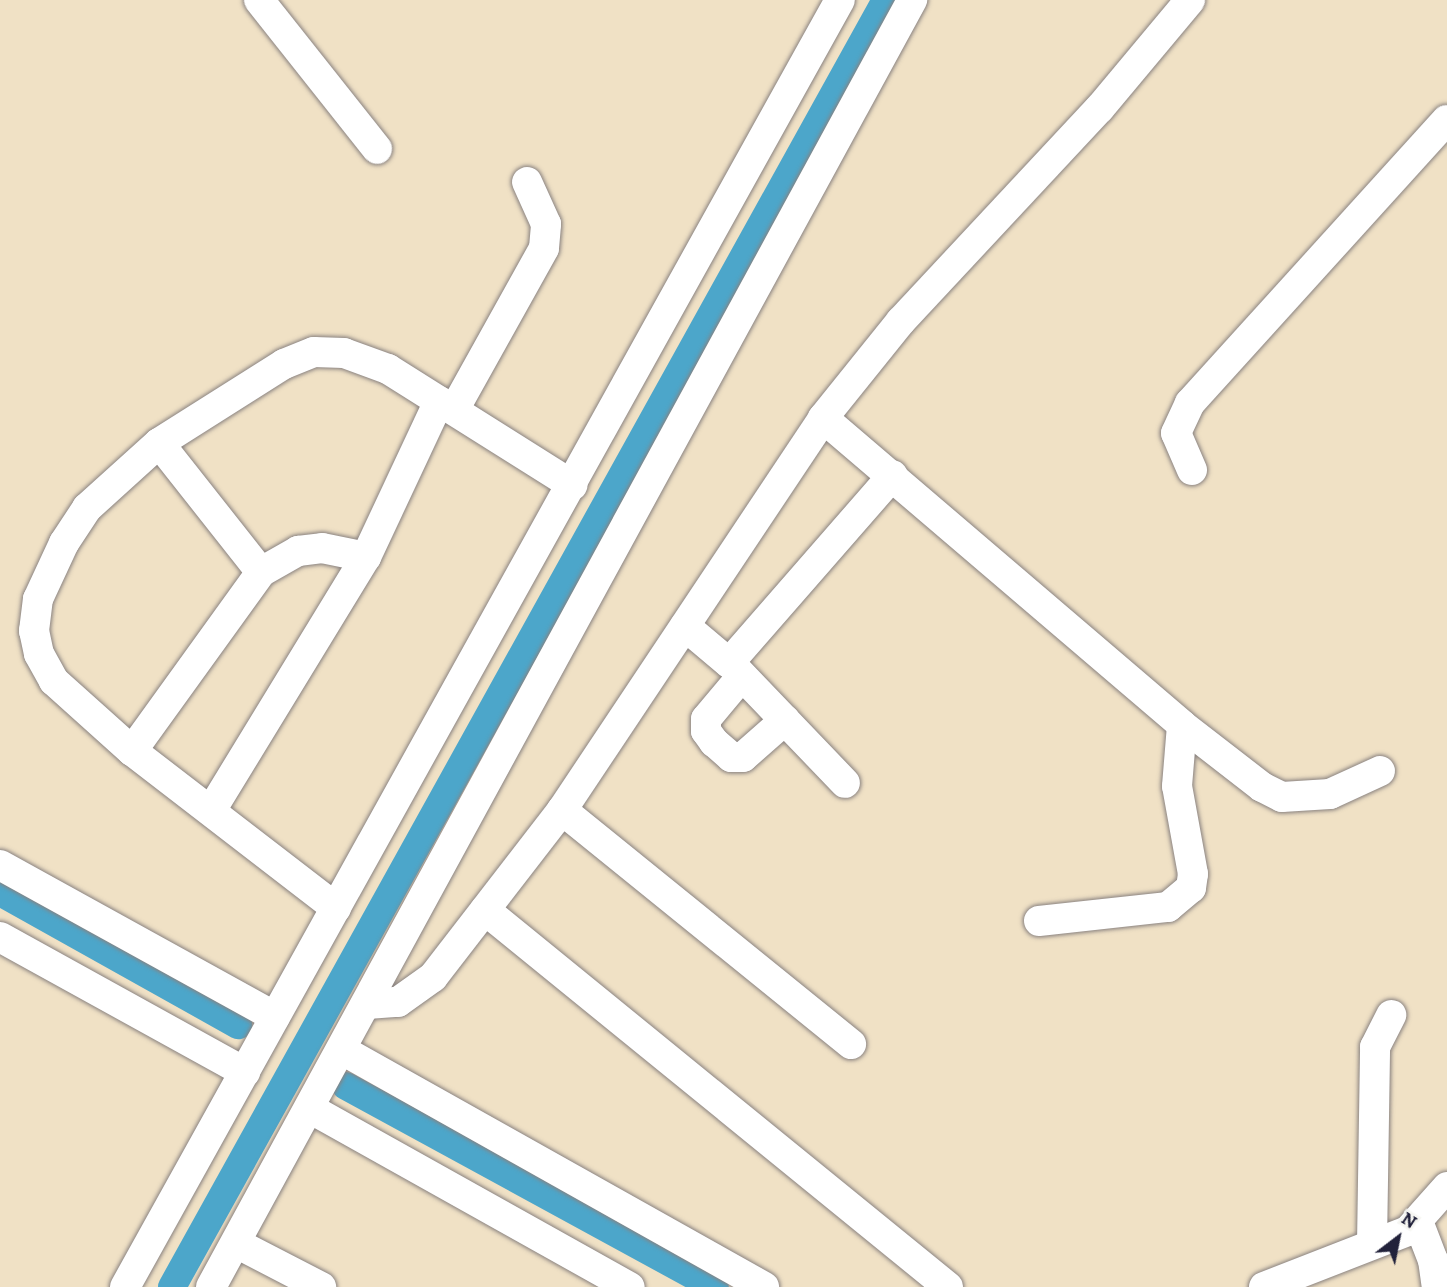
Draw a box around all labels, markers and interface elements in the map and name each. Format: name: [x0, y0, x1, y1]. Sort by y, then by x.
north arrow: [1363, 1203, 1433, 1273]
text: N: [1396, 1205, 1422, 1235]

